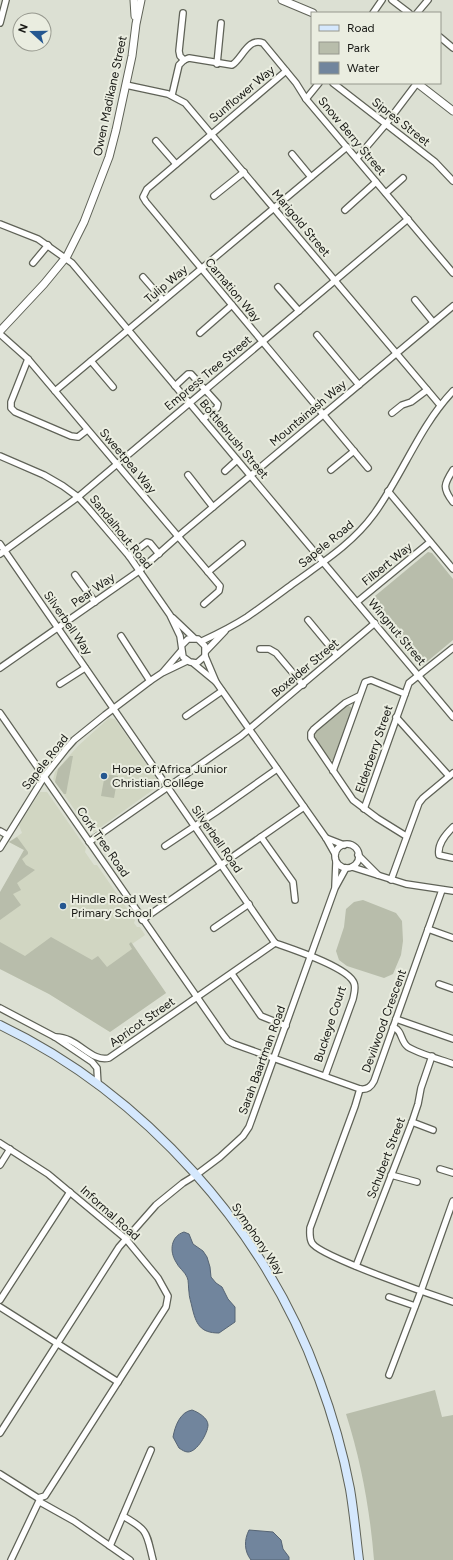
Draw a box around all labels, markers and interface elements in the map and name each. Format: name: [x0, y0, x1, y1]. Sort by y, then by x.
north arrow: [12, 12, 52, 52]
legend: [311, 12, 441, 84]
text: Road: [347, 21, 375, 35]
text: N: [16, 22, 31, 35]
street label: Owen Madikane Street: [90, 34, 130, 157]
text: Park: [347, 41, 370, 55]
text: Water: [347, 61, 379, 75]
street label: Sunflower Way: [207, 62, 278, 125]
street label: Snow Berry Street: [315, 94, 389, 178]
street label: Sipres Street: [369, 95, 433, 149]
street label: Marigold Street: [269, 187, 333, 260]
street label: Carnation Way: [202, 255, 264, 325]
street label: Tulip Way: [142, 262, 191, 306]
street label: Empress Tree Street: [162, 332, 255, 413]
street label: Mountainash Way: [267, 377, 350, 449]
street label: Bottlebrush Street: [197, 397, 272, 482]
street label: Sweetpea Way: [97, 426, 160, 497]
street label: Sandalhout Road: [87, 492, 155, 572]
street label: Sapele Road: [296, 518, 356, 570]
street label: Filbert Way: [359, 539, 415, 588]
street label: Pear Way: [69, 570, 118, 610]
street label: Silverbell Way: [41, 588, 96, 658]
street label: Wingnut Street: [365, 596, 429, 668]
street label: Boxelder Street: [269, 636, 342, 700]
street label: Elderberry Street: [352, 703, 396, 795]
street label: Sapele Road: [19, 731, 71, 793]
place label: Hope of Africa Junior Christian College: [112, 762, 227, 790]
marker: Hope of Africa Junior Christian College: [99, 771, 109, 781]
street label: Silverbell Road: [189, 803, 245, 875]
street label: Cork Tree Road: [74, 804, 132, 880]
place label: Hindle Road West Primary School: [71, 892, 167, 920]
marker: Hindle Road West Primary School: [58, 901, 68, 911]
street label: Devilwood Crescent: [359, 967, 409, 1074]
street label: Buckeye Court: [311, 984, 349, 1064]
street label: Apricot Street: [107, 994, 178, 1050]
street label: Sarah Baartman Road: [236, 1004, 288, 1116]
street label: Schubert Street: [364, 1115, 408, 1201]
street label: Informal Road: [77, 1183, 143, 1243]
street label: Symphony Way: [229, 1200, 288, 1278]

